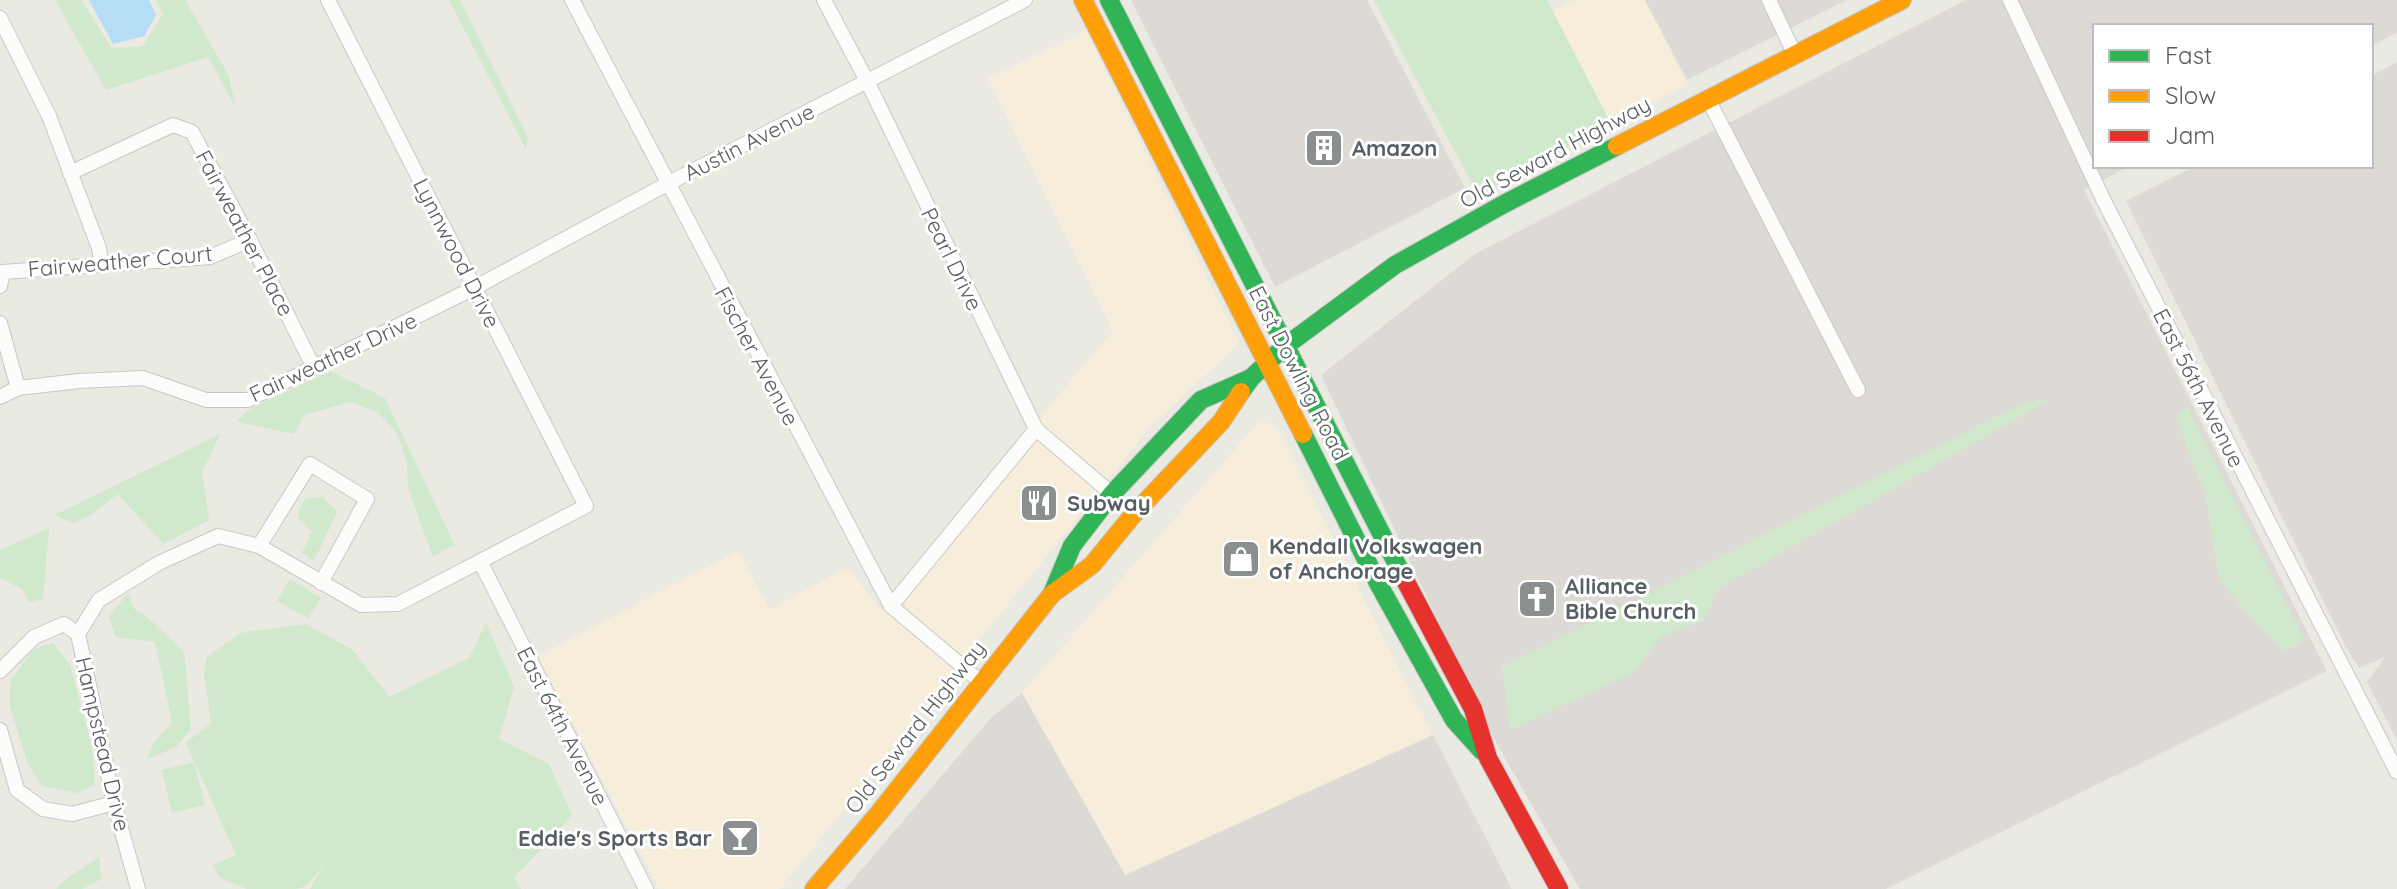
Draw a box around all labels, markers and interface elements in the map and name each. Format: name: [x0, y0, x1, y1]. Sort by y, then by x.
legend: [2093, 24, 2373, 168]
text: Fast: [2165, 40, 2212, 70]
text: Slow: [2165, 80, 2216, 110]
street label: Old Seward Highway: [1455, 90, 1655, 214]
street label: Austin Avenue: [679, 97, 819, 187]
text: Jam: [2165, 120, 2215, 150]
building icon: Amazon: [1303, 127, 1345, 169]
place label: Amazon: [1352, 134, 1437, 162]
street label: Fairweather Place: [189, 145, 301, 321]
street label: Lynnwood Drive: [407, 173, 507, 333]
street label: Pearl Drive: [915, 203, 989, 315]
street label: Fairweather Court: [27, 239, 213, 283]
street label: East Dowling Road: [1243, 281, 1355, 465]
street label: Fischer Avenue: [709, 282, 805, 430]
street label: East 56th Avenue: [2147, 304, 2251, 472]
street label: Fairweather Drive: [245, 306, 421, 408]
restaurant icon: Subway: [1018, 482, 1060, 524]
place label: Subway: [1067, 489, 1151, 517]
place label: Kendall Volkswagen of Anchorage: [1269, 532, 1482, 585]
shop icon: Kendall Volkswagen of Anchorage: [1220, 538, 1262, 580]
place label: Alliance Bible Church: [1565, 572, 1696, 625]
church icon: Alliance Bible Church: [1516, 578, 1558, 620]
street label: Old Seward Highway: [839, 635, 991, 819]
street label: East 64th Avenue: [511, 642, 615, 810]
street label: Hampstead Drive: [69, 654, 137, 834]
bar icon: Eddie's Sports Bar: [719, 817, 761, 859]
place label: Eddie's Sports Bar: [518, 824, 712, 852]

